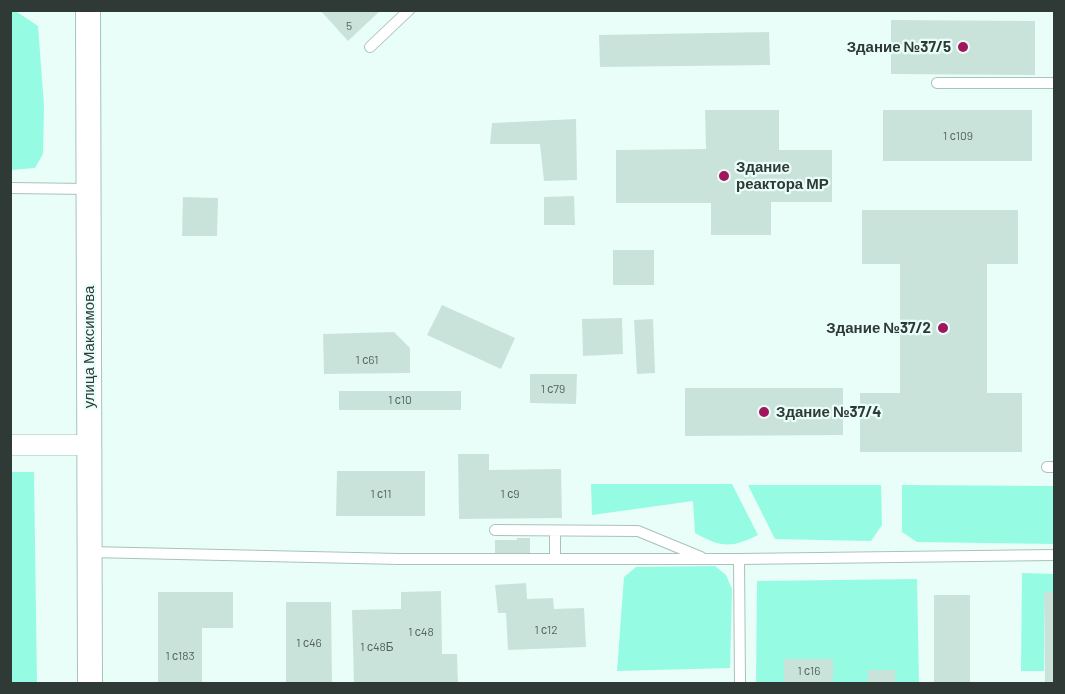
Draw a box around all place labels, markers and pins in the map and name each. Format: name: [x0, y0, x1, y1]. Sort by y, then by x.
place label: Здание №37/5: [847, 38, 951, 56]
marker: Здание №37/5: [956, 40, 970, 54]
place label: Здание реактора МР: [736, 158, 829, 193]
marker: Здание реактора МР: [717, 169, 731, 183]
place label: Здание №37/2: [826, 319, 931, 337]
marker: Здание №37/2: [936, 321, 950, 335]
place label: Здание №37/4: [776, 403, 881, 421]
marker: Здание №37/4: [757, 405, 771, 419]

